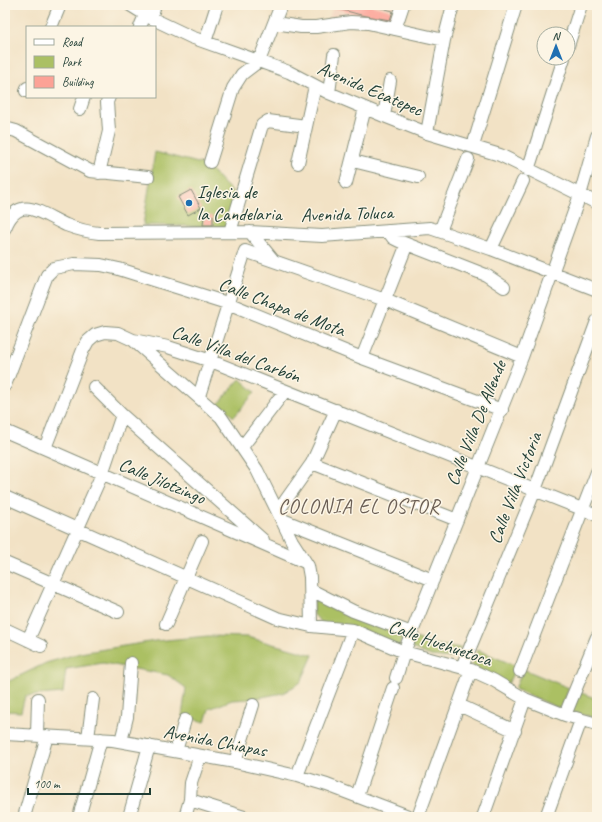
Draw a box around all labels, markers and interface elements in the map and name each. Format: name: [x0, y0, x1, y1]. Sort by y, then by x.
legend: [26, 26, 156, 98]
north arrow: [536, 26, 576, 66]
text: N: [553, 29, 562, 43]
text: Road: [62, 34, 84, 50]
text: Park: [62, 54, 83, 70]
street label: Avenida Ecatepec: [314, 56, 427, 122]
text: Building: [62, 74, 94, 90]
place label: Iglesia de la Candelaria: [197, 180, 284, 226]
marker: Iglesia de la Candelaria: [184, 198, 194, 208]
street label: Avenida Toluca: [300, 200, 396, 228]
street label: Calle Chapa de Mota: [215, 272, 350, 343]
street label: Calle Villa del Carbón: [168, 320, 304, 389]
street label: Calle Villa De Allende: [440, 355, 513, 489]
street label: Calle Villa Victoria: [483, 428, 548, 547]
street label: Calle Jilotzingo: [115, 452, 210, 510]
district label: COLONIA EL OSTOR: [278, 494, 441, 519]
street label: Calle Huehuetoca: [385, 614, 496, 672]
street label: Avenida Chiapas: [162, 719, 270, 763]
scale bar: [28, 770, 150, 796]
text: 100 m: [34, 776, 61, 792]

